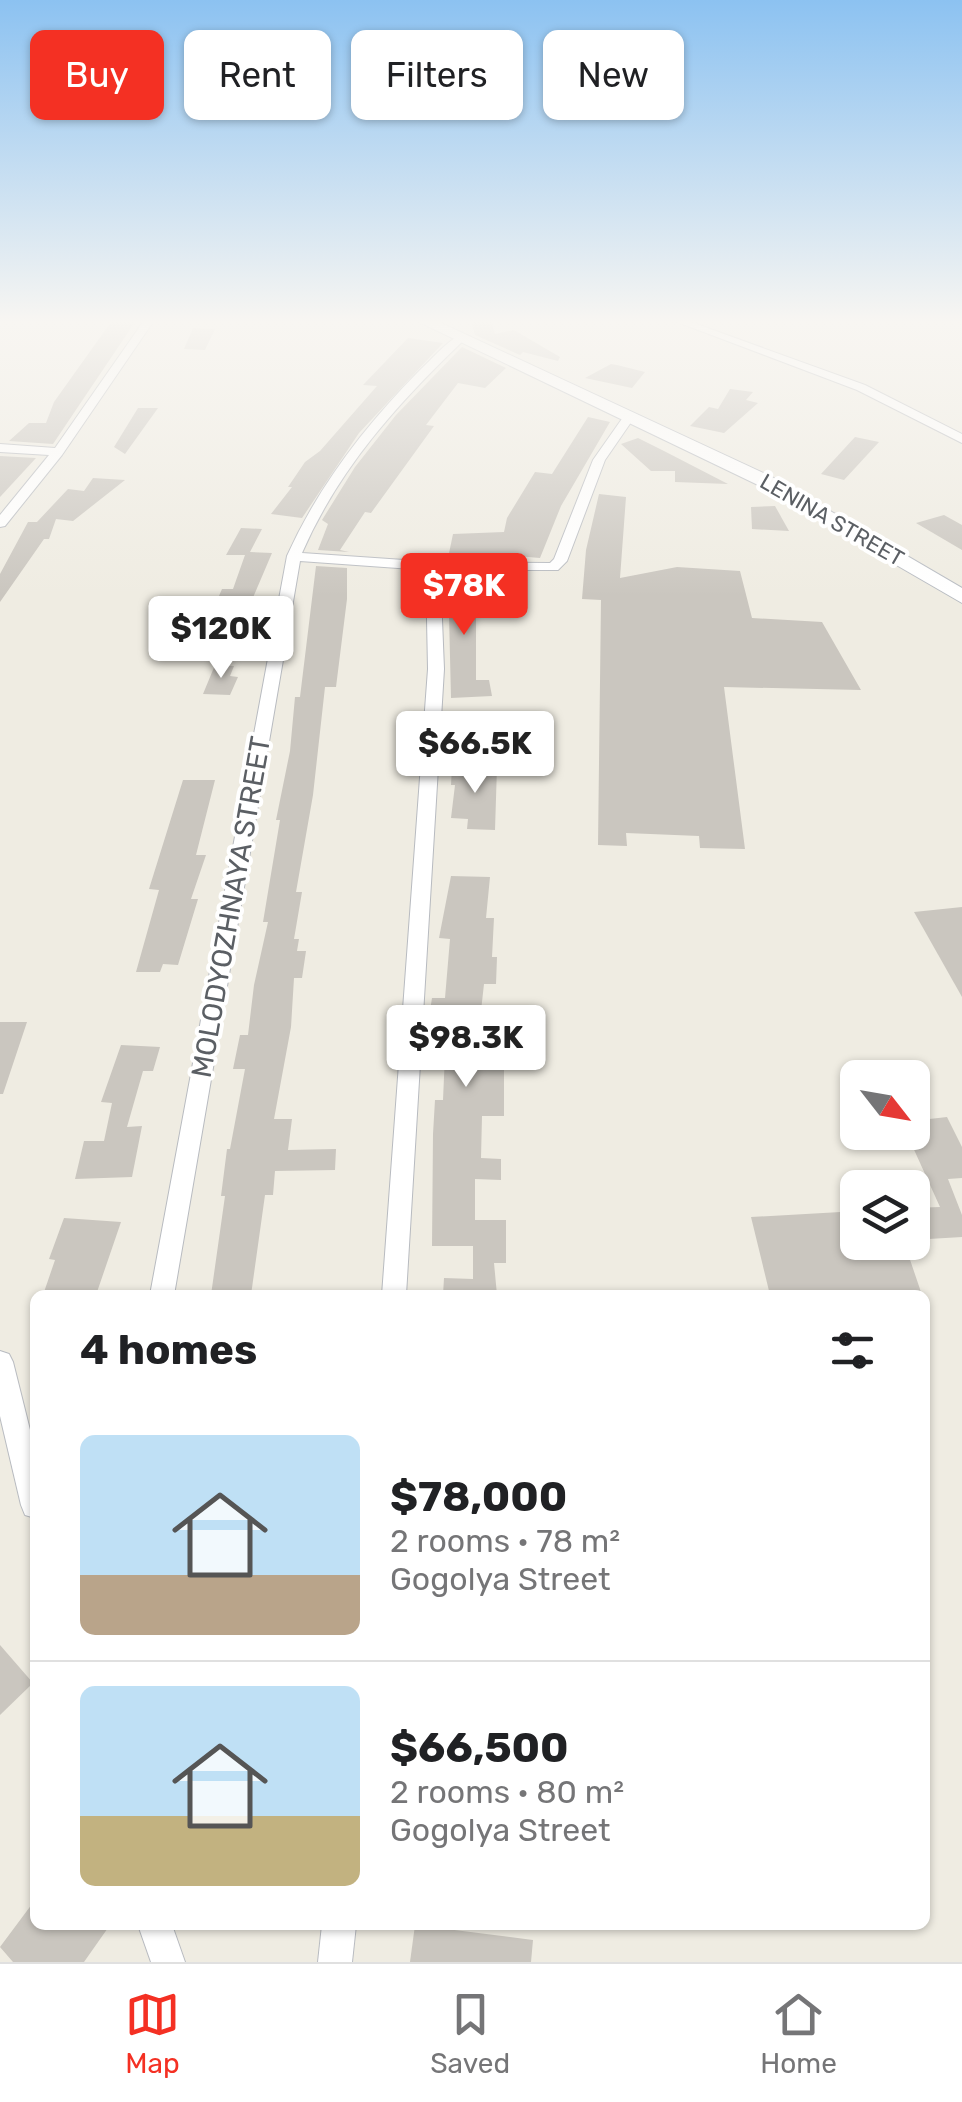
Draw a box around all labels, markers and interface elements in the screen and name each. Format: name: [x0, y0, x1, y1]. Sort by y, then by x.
chip: Buy: [30, 30, 164, 120]
chip: Rent: [184, 30, 331, 120]
chip: Filters: [351, 30, 523, 120]
chip: New: [543, 30, 684, 120]
street label: LENINA STREET: [755, 468, 909, 572]
pin: $78K: [405, 553, 523, 638]
text: $78K: [423, 566, 505, 604]
pin: $120K: [151, 596, 291, 681]
text: $120K: [170, 609, 272, 647]
pin: $66.5K: [394, 711, 556, 796]
text: $66.5K: [418, 724, 532, 762]
street label: MOLODYOZHNAYA STREET: [185, 734, 277, 1080]
pin: $98.3K: [385, 1005, 547, 1090]
text: $98.3K: [409, 1018, 523, 1056]
north arrow: [840, 1060, 930, 1150]
map controls: [840, 1060, 930, 1260]
button: layers: [840, 1170, 930, 1260]
icon: filters: [825, 1323, 880, 1378]
text: 4 homes: [80, 1325, 257, 1375]
text: $78,000: [390, 1472, 567, 1522]
icon: home: [160, 1475, 280, 1595]
text: 2 rooms · 78 m²: [390, 1522, 620, 1560]
text: Gogolya Street: [390, 1560, 610, 1598]
text: $66,500: [390, 1723, 569, 1773]
icon: home: [160, 1726, 280, 1846]
text: 2 rooms · 80 m²: [390, 1773, 624, 1811]
text: Gogolya Street: [390, 1811, 610, 1849]
tab: Map: [125, 1987, 180, 2080]
tab: Saved: [430, 1987, 510, 2080]
tab: Home: [760, 1987, 837, 2080]

